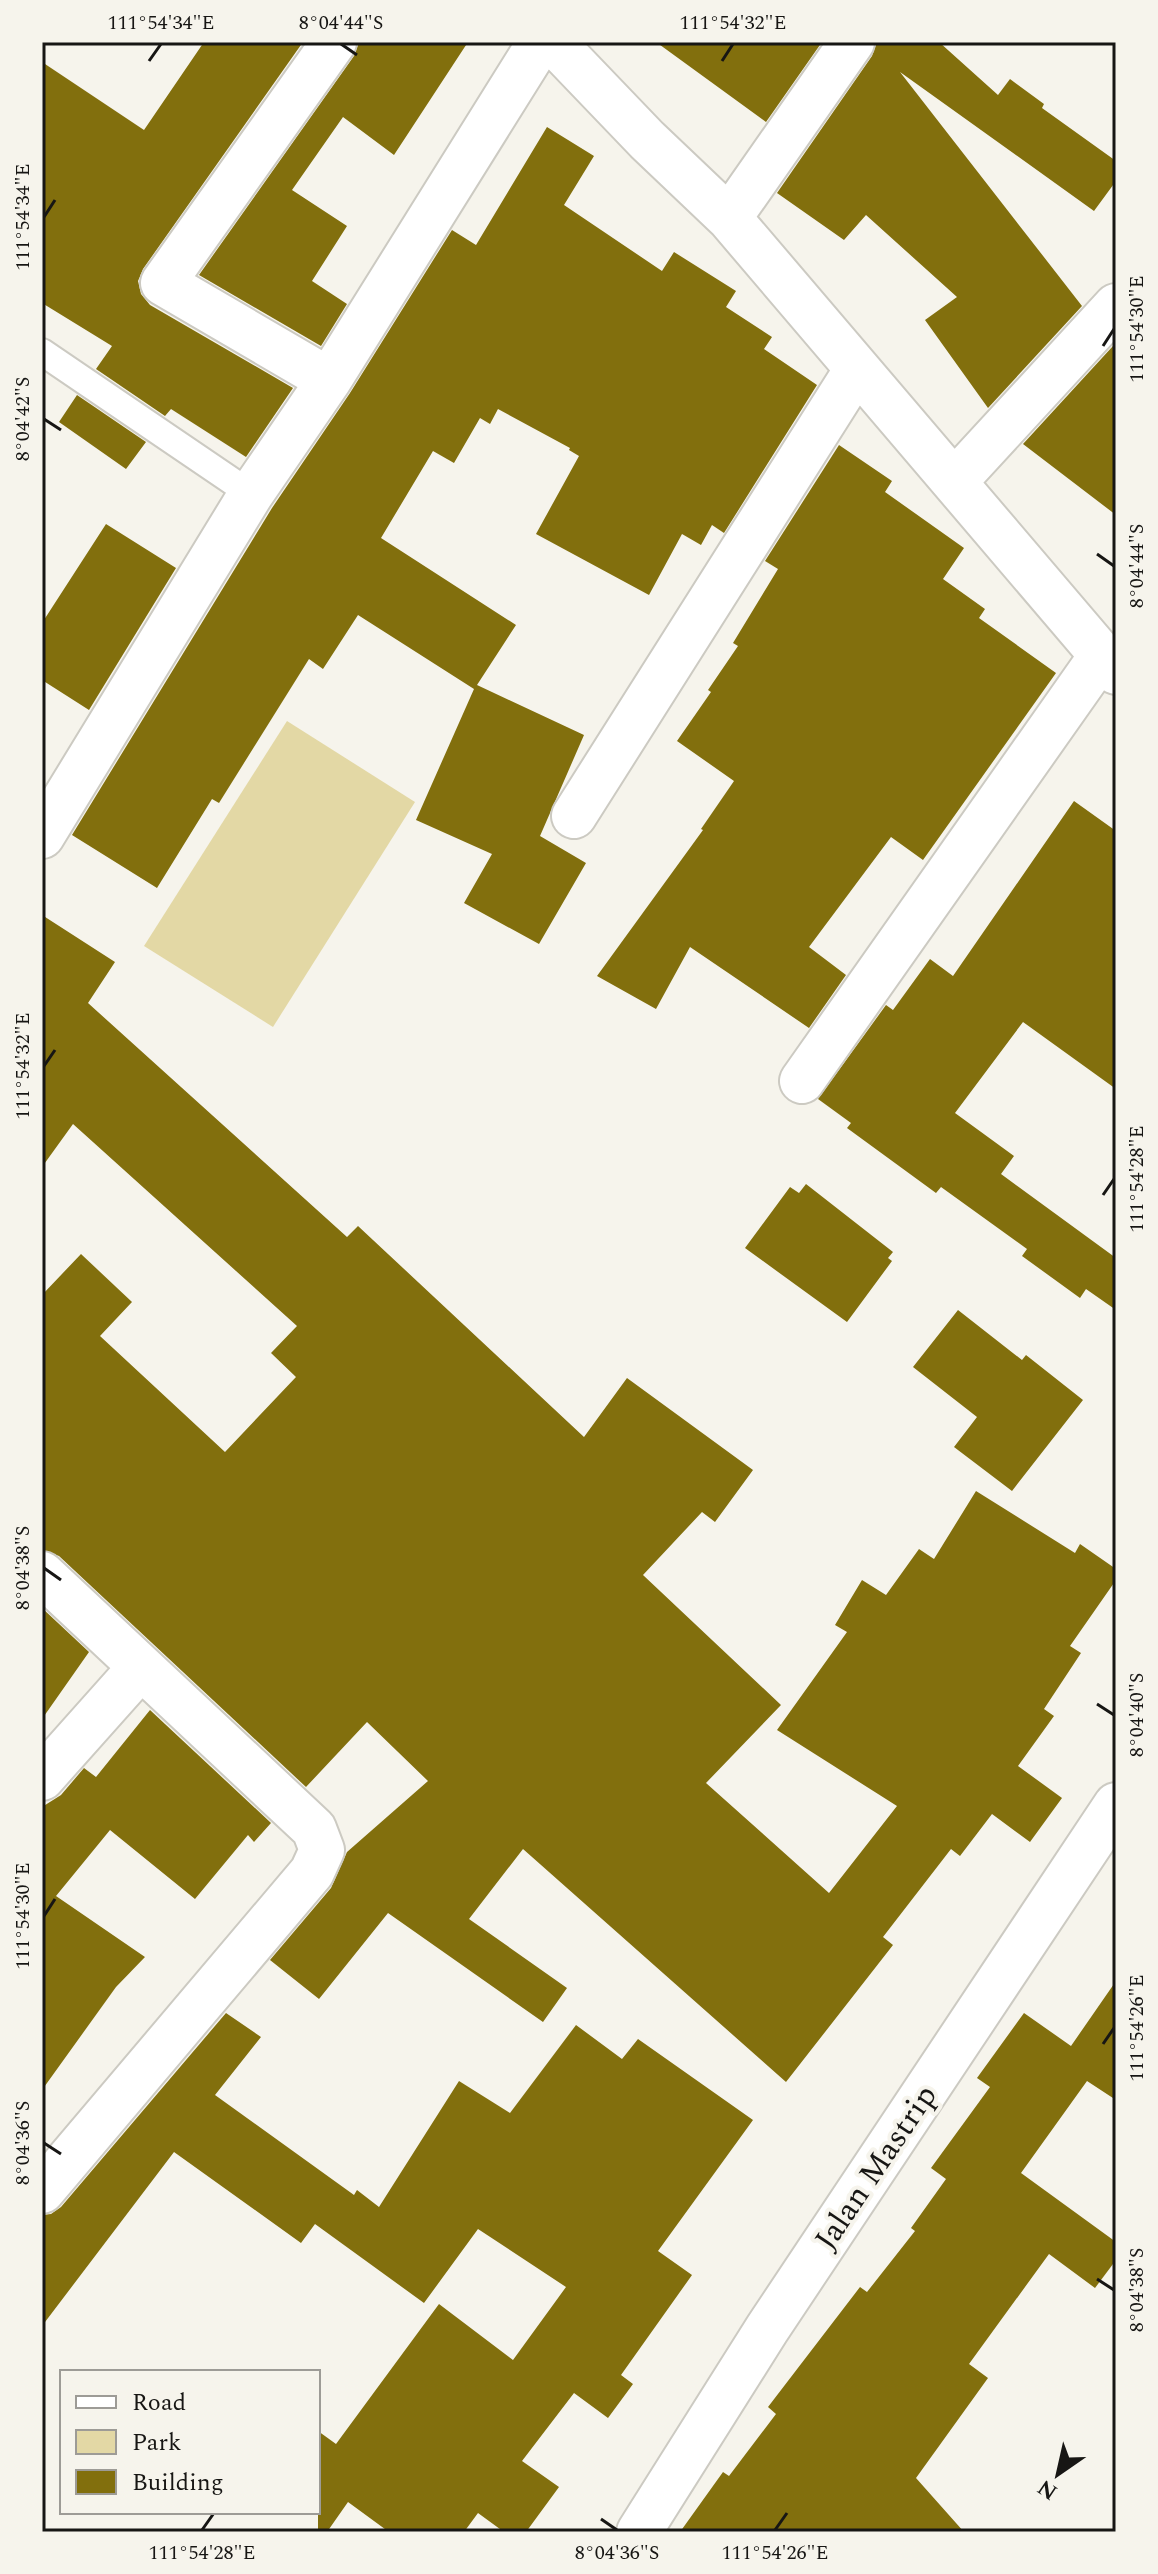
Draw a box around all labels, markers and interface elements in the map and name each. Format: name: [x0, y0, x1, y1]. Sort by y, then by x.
text: 111°54'34"E: [107, 8, 215, 38]
text: 8°04'44"S: [299, 8, 383, 38]
text: 111°54'32"E: [679, 8, 787, 38]
text: 111°54'34"E: [8, 163, 38, 271]
text: 111°54'30"E: [1122, 275, 1152, 383]
text: 8°04'42"S: [8, 377, 38, 461]
text: 8°04'44"S: [1122, 524, 1152, 608]
text: 111°54'32"E: [8, 1012, 38, 1120]
text: 111°54'28"E: [1122, 1125, 1152, 1233]
text: 8°04'38"S: [8, 1526, 38, 1610]
text: 8°04'40"S: [1122, 1673, 1152, 1757]
text: 111°54'30"E: [8, 1862, 38, 1970]
text: 111°54'26"E: [1122, 1974, 1152, 2082]
street label: Jalan Mastrip: [803, 2075, 950, 2261]
text: 8°04'36"S: [8, 2101, 38, 2185]
text: 8°04'38"S: [1122, 2248, 1152, 2332]
legend: [60, 2370, 320, 2514]
text: Road: [132, 2385, 186, 2421]
text: Park: [132, 2425, 182, 2461]
north arrow: [1018, 2434, 1098, 2514]
text: Building: [132, 2465, 224, 2501]
text: N: [1031, 2471, 1064, 2508]
text: 111°54'28"E: [148, 2538, 256, 2568]
text: 8°04'36"S: [575, 2538, 659, 2568]
text: 111°54'26"E: [721, 2538, 829, 2568]

